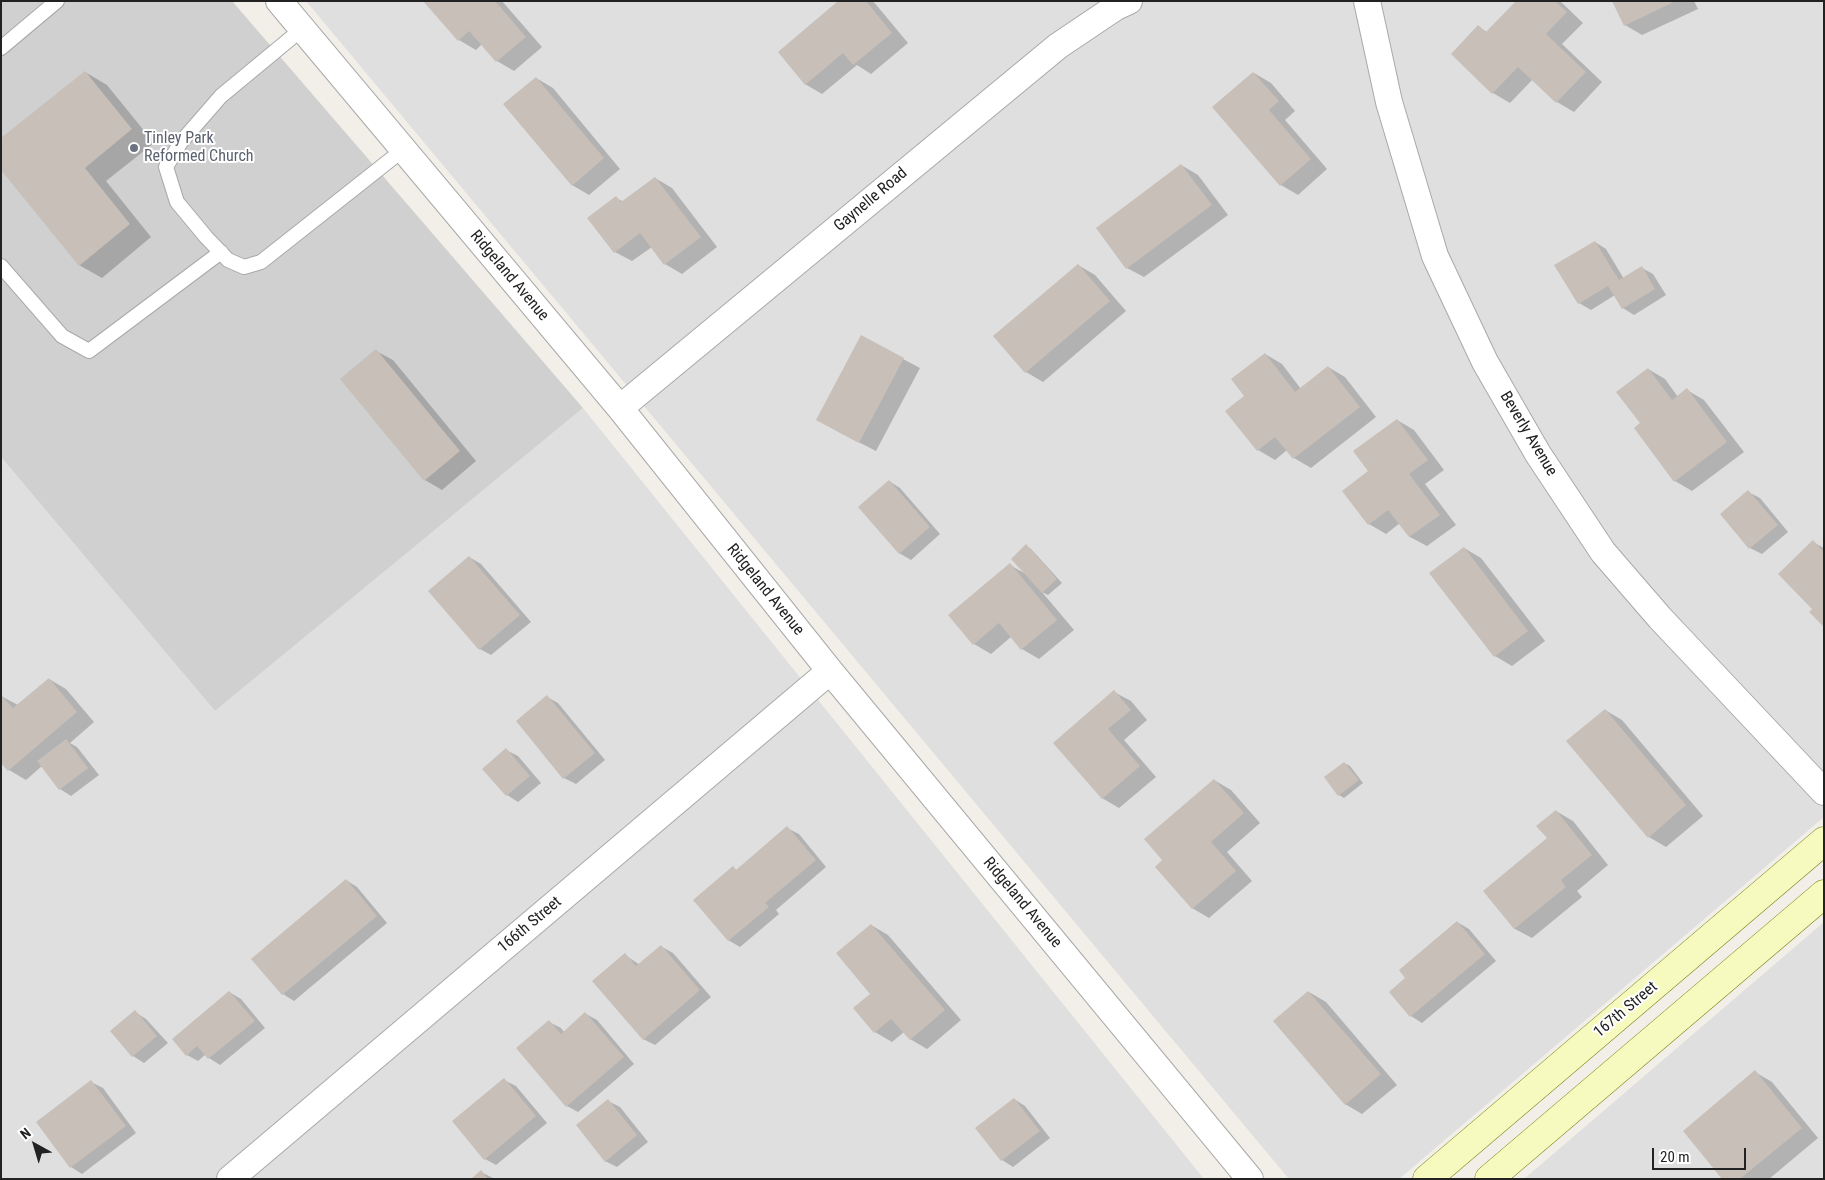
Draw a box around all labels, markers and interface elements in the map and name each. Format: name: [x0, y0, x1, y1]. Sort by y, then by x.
place label: Tinley Park Reformed Church: [144, 129, 253, 167]
marker: Tinley Park Reformed Church: [128, 142, 140, 154]
street label: Gaynelle Road: [831, 164, 911, 236]
street label: Ridgeland Avenue: [466, 227, 552, 325]
street label: Beverly Avenue: [1495, 388, 1561, 480]
street label: Ridgeland Avenue: [722, 540, 808, 640]
street label: Ridgeland Avenue: [979, 854, 1065, 952]
street label: 166th Street: [494, 893, 566, 957]
street label: 167th Street: [1590, 978, 1662, 1042]
north arrow: [10, 1120, 60, 1170]
text: N: [17, 1124, 34, 1142]
scale bar: [1655, 1138, 1749, 1170]
text: 20 m: [1660, 1148, 1690, 1166]

